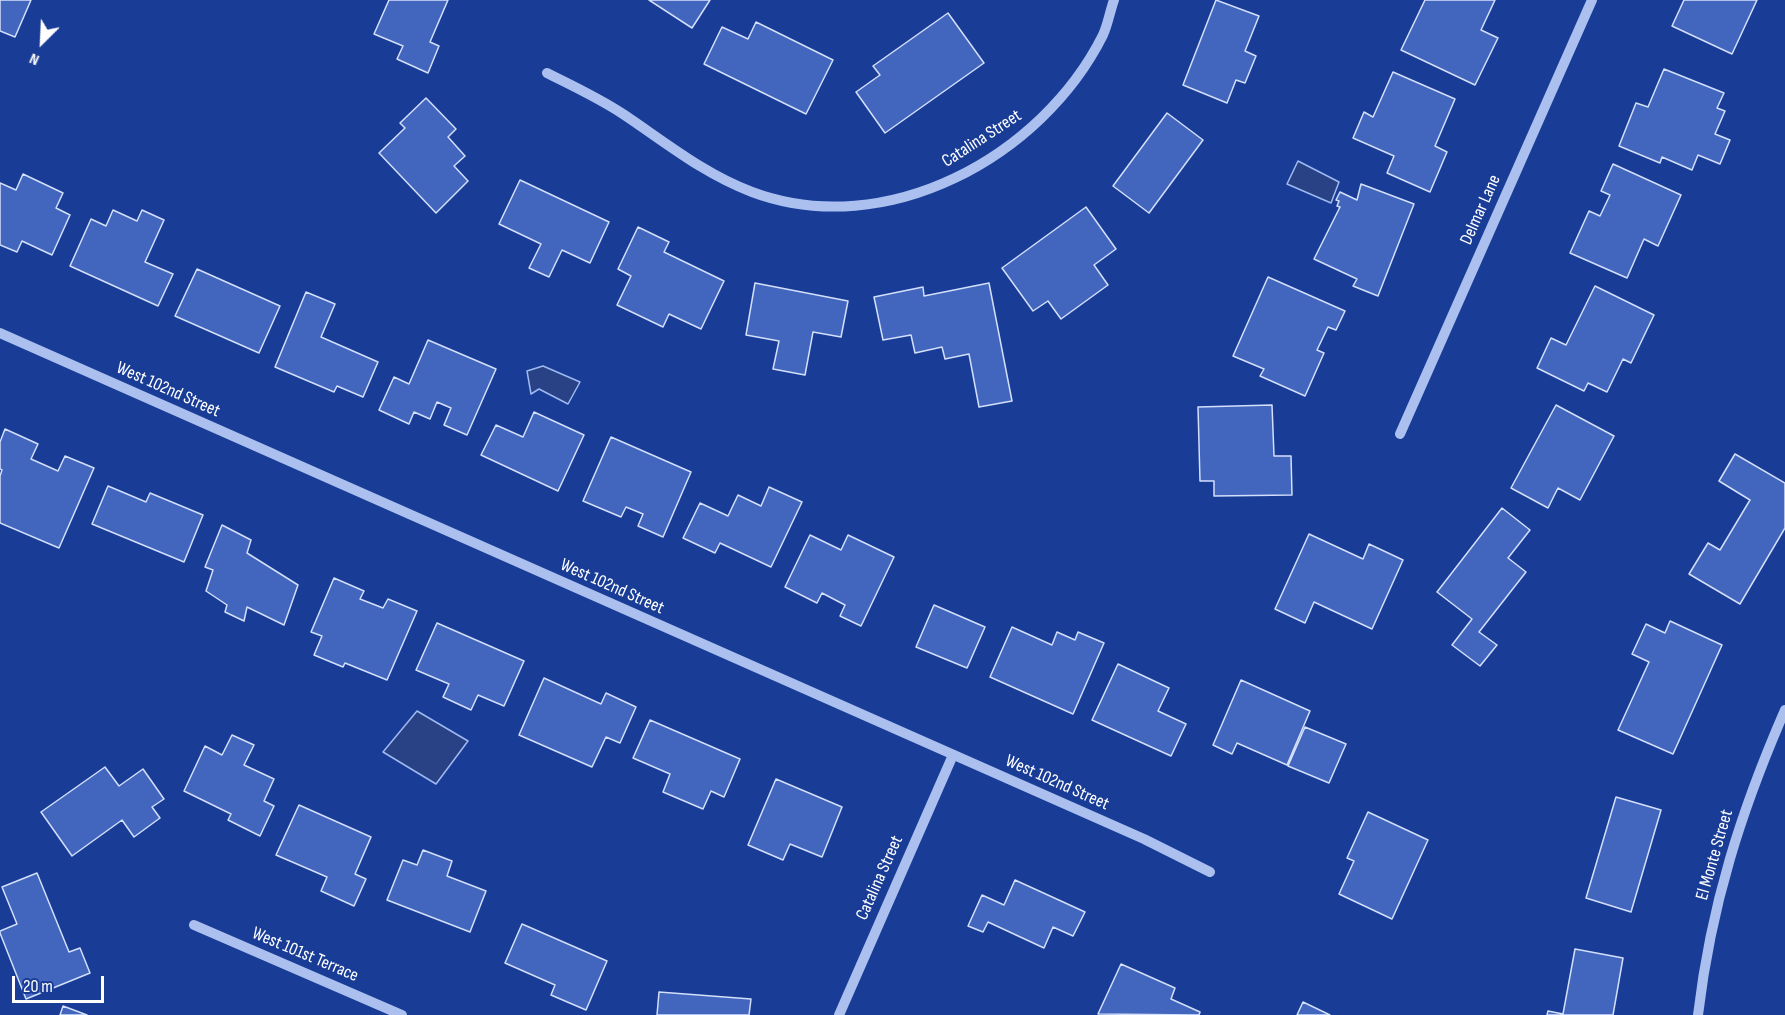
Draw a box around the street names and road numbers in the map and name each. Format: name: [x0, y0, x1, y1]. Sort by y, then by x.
street label: Catalina Street: [938, 105, 1026, 173]
street label: Delmar Lane: [1456, 172, 1506, 248]
street label: West 102nd Street: [113, 358, 223, 422]
street label: West 102nd Street: [557, 555, 667, 619]
street label: West 102nd Street: [1002, 751, 1112, 815]
street label: El Monte Street: [1692, 807, 1738, 903]
street label: Catalina Street: [852, 832, 908, 924]
street label: West 101st Terrace: [248, 923, 362, 987]

